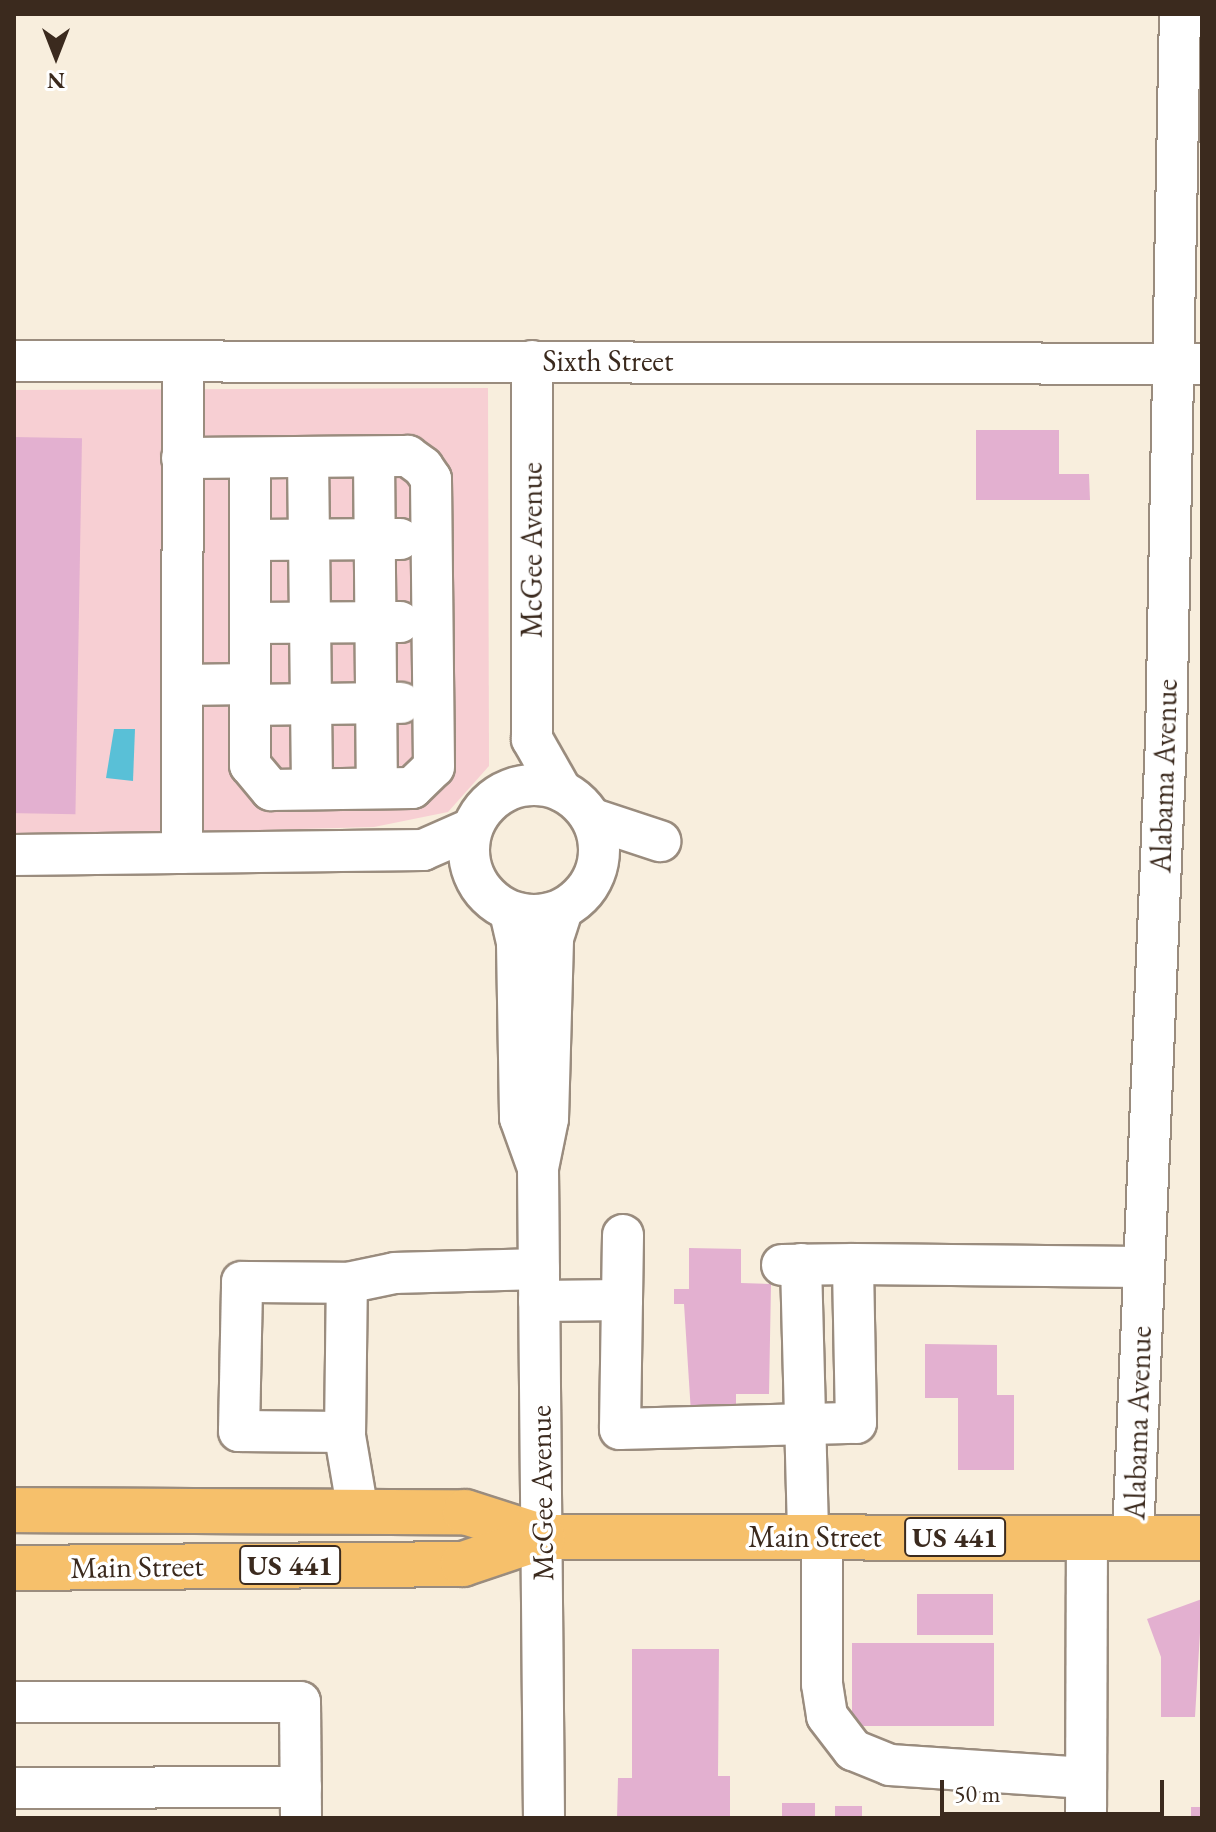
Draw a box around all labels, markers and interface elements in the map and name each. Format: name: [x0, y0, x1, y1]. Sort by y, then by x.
north arrow: [16, 16, 96, 96]
text: N: [47, 66, 65, 95]
street label: Sixth Street: [543, 343, 673, 379]
street label: McGee Avenue: [514, 462, 550, 638]
street label: Alabama Avenue: [1143, 678, 1185, 874]
street label: Alabama Avenue: [1117, 1325, 1159, 1521]
street label: McGee Avenue: [522, 1405, 562, 1581]
road number: US 441: [903, 1513, 1007, 1561]
street label: Main Street: [748, 1519, 882, 1555]
road number: US 441: [238, 1541, 342, 1589]
street label: Main Street: [70, 1548, 204, 1586]
scale bar: [944, 1764, 1168, 1814]
text: 50 m: [954, 1778, 1001, 1809]

